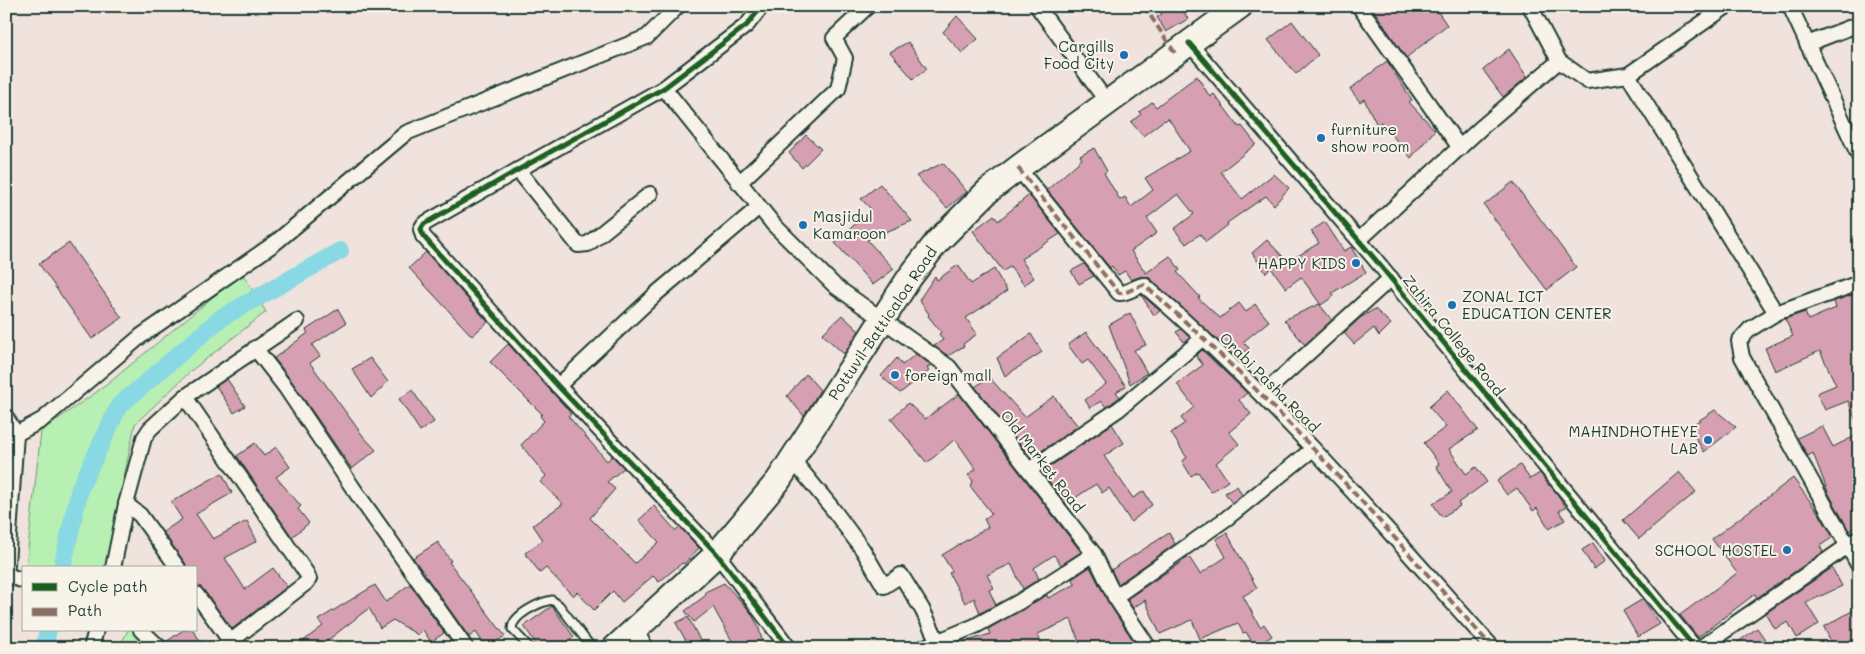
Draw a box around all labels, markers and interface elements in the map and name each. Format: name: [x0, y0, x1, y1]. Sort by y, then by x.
place label: Cargills Food City: [1044, 36, 1114, 73]
marker: Cargills Food City: [1118, 49, 1130, 61]
place label: furniture show room: [1331, 119, 1409, 156]
marker: furniture show room: [1315, 132, 1327, 144]
place label: Masjidul Kamaroon: [813, 206, 886, 243]
marker: Masjidul Kamaroon: [797, 219, 809, 231]
street label: Pottuvil-Batticaloa Road: [823, 242, 941, 404]
place label: HAPPY KIDS: [1258, 253, 1346, 273]
marker: HAPPY KIDS: [1350, 257, 1362, 269]
street label: Zahira College Road: [1399, 270, 1509, 400]
place label: ZONAL ICT EDUCATION CENTER: [1462, 286, 1612, 323]
marker: ZONAL ICT EDUCATION CENTER: [1446, 299, 1458, 311]
street label: Orabi Pasha Road: [1216, 328, 1324, 436]
place label: foreign mall: [905, 365, 992, 385]
marker: foreign mall: [889, 369, 901, 381]
street label: Old Market Road: [997, 406, 1089, 516]
place label: MAHINDHOTHEYE LAB: [1568, 421, 1698, 458]
marker: MAHINDHOTHEYE LAB: [1702, 434, 1714, 446]
place label: SCHOOL HOSTEL: [1655, 540, 1777, 560]
marker: SCHOOL HOSTEL: [1781, 544, 1793, 556]
legend: [22, 566, 198, 632]
text: Cycle path: [68, 576, 147, 596]
text: Path: [68, 600, 102, 620]

